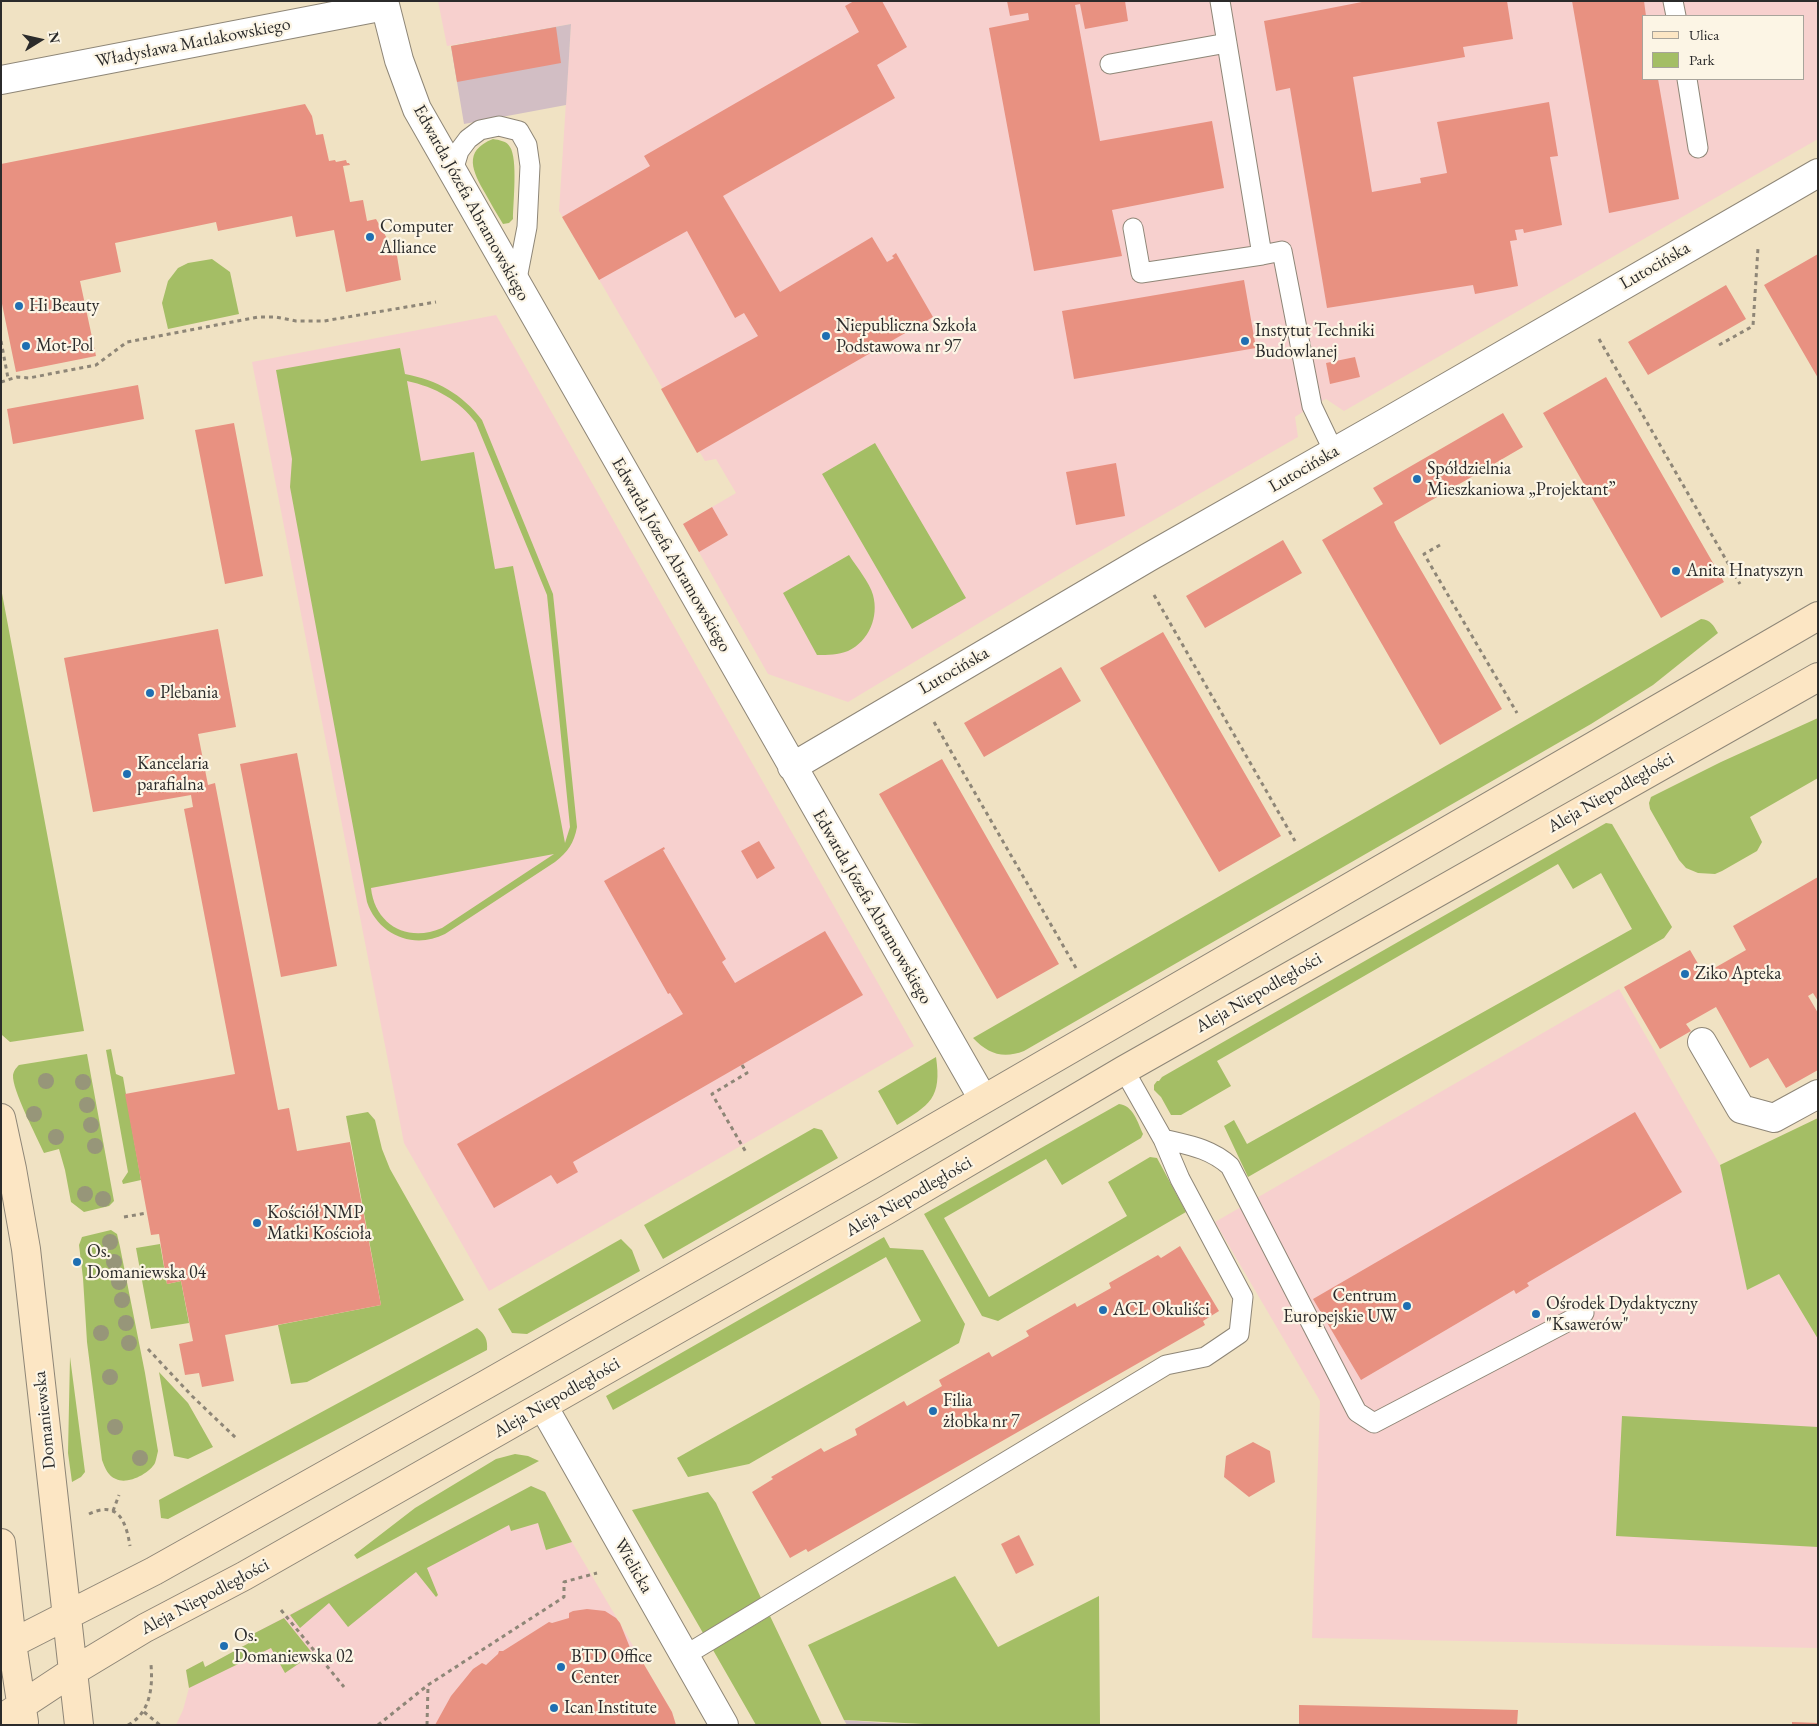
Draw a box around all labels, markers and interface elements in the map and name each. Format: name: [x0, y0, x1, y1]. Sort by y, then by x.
street label: Władysława Matlakowskiego: [94, 13, 292, 73]
north arrow: [15, 15, 65, 65]
legend: [1642, 15, 1804, 80]
text: Ulica: [1689, 25, 1719, 44]
text: N: [45, 30, 65, 45]
text: Park: [1689, 50, 1715, 69]
street label: Edwarda Józefa Abramowskiego: [408, 101, 534, 305]
place label: Computer Alliance: [380, 216, 453, 258]
marker: Computer Alliance: [364, 231, 376, 243]
street label: Lutocińska: [1616, 237, 1694, 295]
place label: Hi Beauty: [29, 295, 99, 317]
marker: Hi Beauty: [13, 300, 25, 312]
place label: Niepubliczna Szkoła Podstawowa nr 97: [836, 315, 977, 358]
place label: Instytut Techniki Budowlanej: [1255, 320, 1375, 362]
marker: Niepubliczna Szkoła Podstawowa nr 97: [820, 330, 832, 342]
place label: Mot-Pol: [36, 335, 93, 357]
marker: Instytut Techniki Budowlanej: [1239, 335, 1251, 347]
marker: Mot-Pol: [20, 340, 32, 352]
street label: Lutocińska: [1265, 440, 1343, 498]
street label: Edwarda Józefa Abramowskiego: [606, 454, 736, 656]
place label: Spółdzielnia Mieszkaniowa „Projektant”: [1427, 458, 1616, 500]
marker: Spółdzielnia Mieszkaniowa „Projektant”: [1411, 473, 1423, 485]
place label: Anita Hnatyszyn: [1686, 560, 1804, 582]
marker: Anita Hnatyszyn: [1670, 565, 1682, 577]
street label: Lutocińska: [915, 642, 993, 700]
place label: Plebania: [160, 682, 218, 704]
marker: Plebania: [144, 687, 156, 699]
street label: Aleja Niepodległości: [1544, 748, 1678, 838]
place label: Kancelaria parafialna: [137, 753, 209, 796]
marker: Kancelaria parafialna: [121, 768, 133, 780]
street label: Edwarda Józefa Abramowskiego: [807, 806, 937, 1008]
street label: Aleja Niepodległości: [1192, 948, 1326, 1038]
place label: Ziko Apteka: [1695, 963, 1781, 985]
marker: Ziko Apteka: [1679, 968, 1691, 980]
street label: Aleja Niepodległości: [842, 1152, 976, 1242]
place label: Kościół NMP Matki Kościoła: [267, 1202, 372, 1244]
marker: Kościół NMP Matki Kościoła: [251, 1217, 263, 1229]
place label: Os. Domaniewska 04: [87, 1241, 206, 1284]
marker: Os. Domaniewska 04: [71, 1256, 83, 1268]
place label: Centrum Europejskie UW: [1283, 1285, 1397, 1328]
place label: Ośrodek Dydaktyczny "Ksawerów": [1546, 1293, 1698, 1336]
place label: ACL Okuliści: [1113, 1299, 1210, 1321]
marker: Centrum Europejskie UW: [1401, 1300, 1413, 1312]
marker: ACL Okuliści: [1097, 1304, 1109, 1316]
marker: Ośrodek Dydaktyczny "Ksawerów": [1530, 1308, 1542, 1320]
street label: Aleja Niepodległości: [490, 1353, 624, 1443]
street label: Domaniewska: [29, 1370, 61, 1470]
place label: Filia żłobka nr 7: [943, 1390, 1020, 1432]
marker: Filia żłobka nr 7: [927, 1405, 939, 1417]
street label: Wielicka: [609, 1535, 657, 1597]
street label: Aleja Niepodległości: [137, 1554, 273, 1640]
place label: Os. Domaniewska 02: [234, 1625, 353, 1668]
marker: Os. Domaniewska 02: [218, 1640, 230, 1652]
place label: BTD Office Center: [571, 1646, 652, 1688]
marker: BTD Office Center: [555, 1661, 567, 1673]
place label: Ican Institute: [564, 1697, 657, 1719]
marker: Ican Institute: [548, 1702, 560, 1714]

